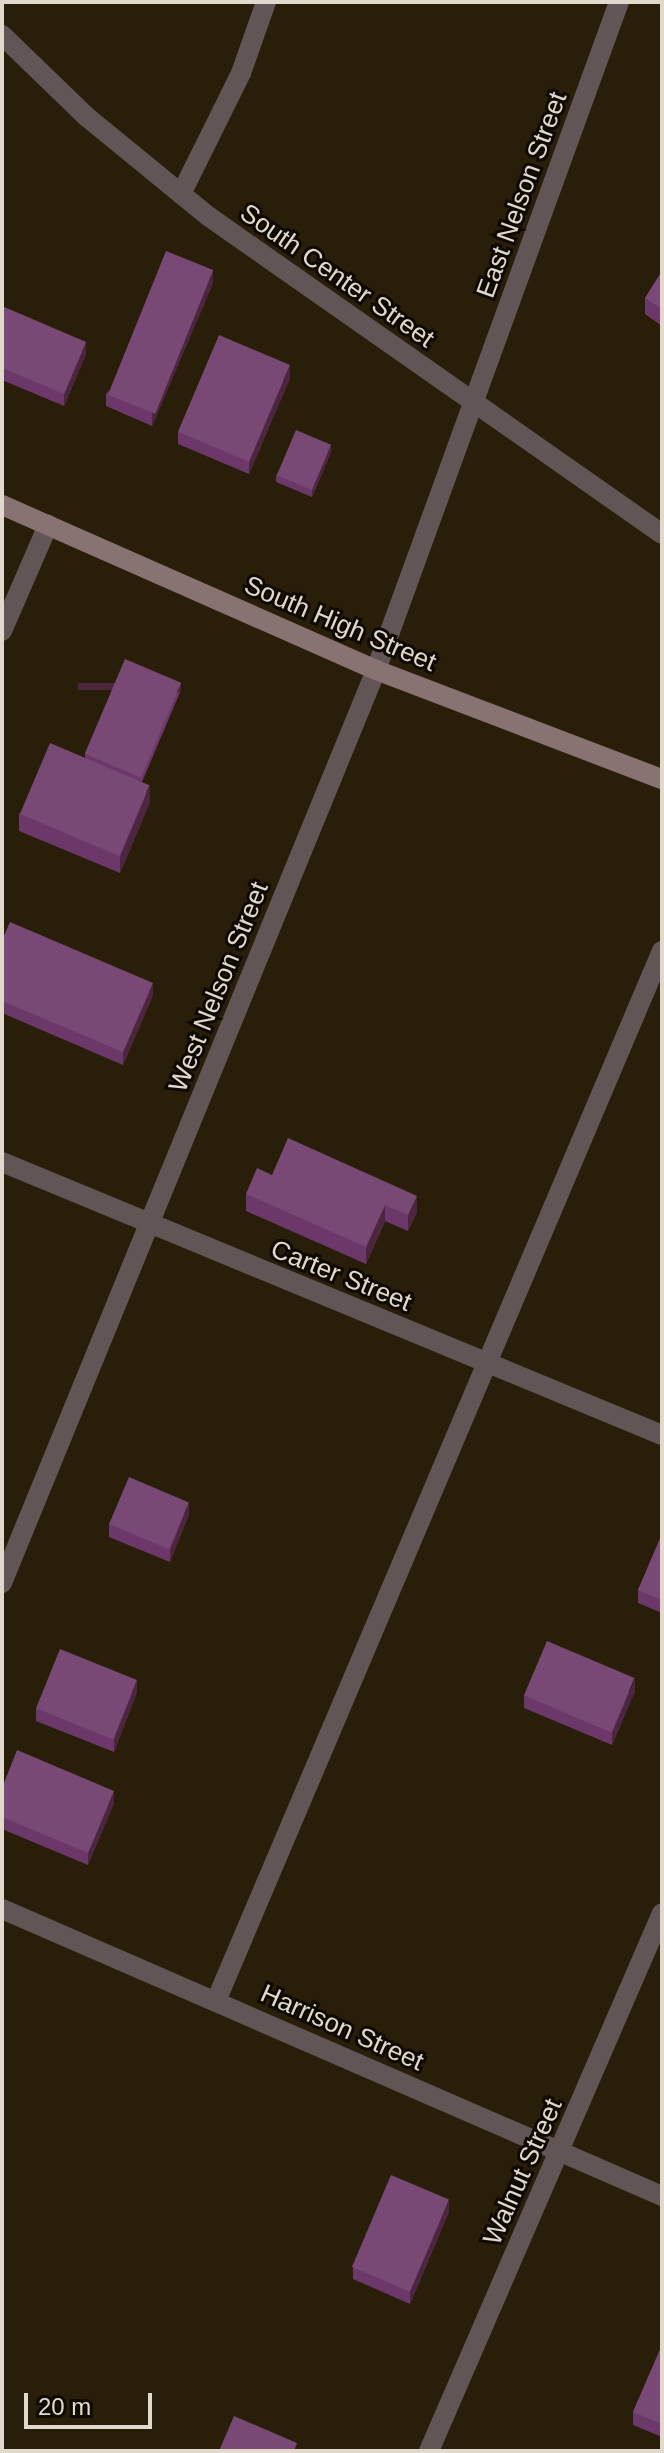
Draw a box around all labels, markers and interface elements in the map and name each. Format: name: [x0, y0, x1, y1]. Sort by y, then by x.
street label: East Nelson Street: [470, 88, 574, 302]
street label: South Center Street: [234, 197, 440, 355]
street label: South High Street: [239, 570, 441, 678]
street label: West Nelson Street: [163, 878, 275, 1096]
street label: Carter Street: [266, 1234, 416, 1318]
street label: Harrison Street: [256, 1978, 428, 2078]
street label: Walnut Street: [477, 2094, 569, 2250]
scale bar: [28, 2377, 156, 2427]
text: 20 m: [38, 2393, 91, 2420]

